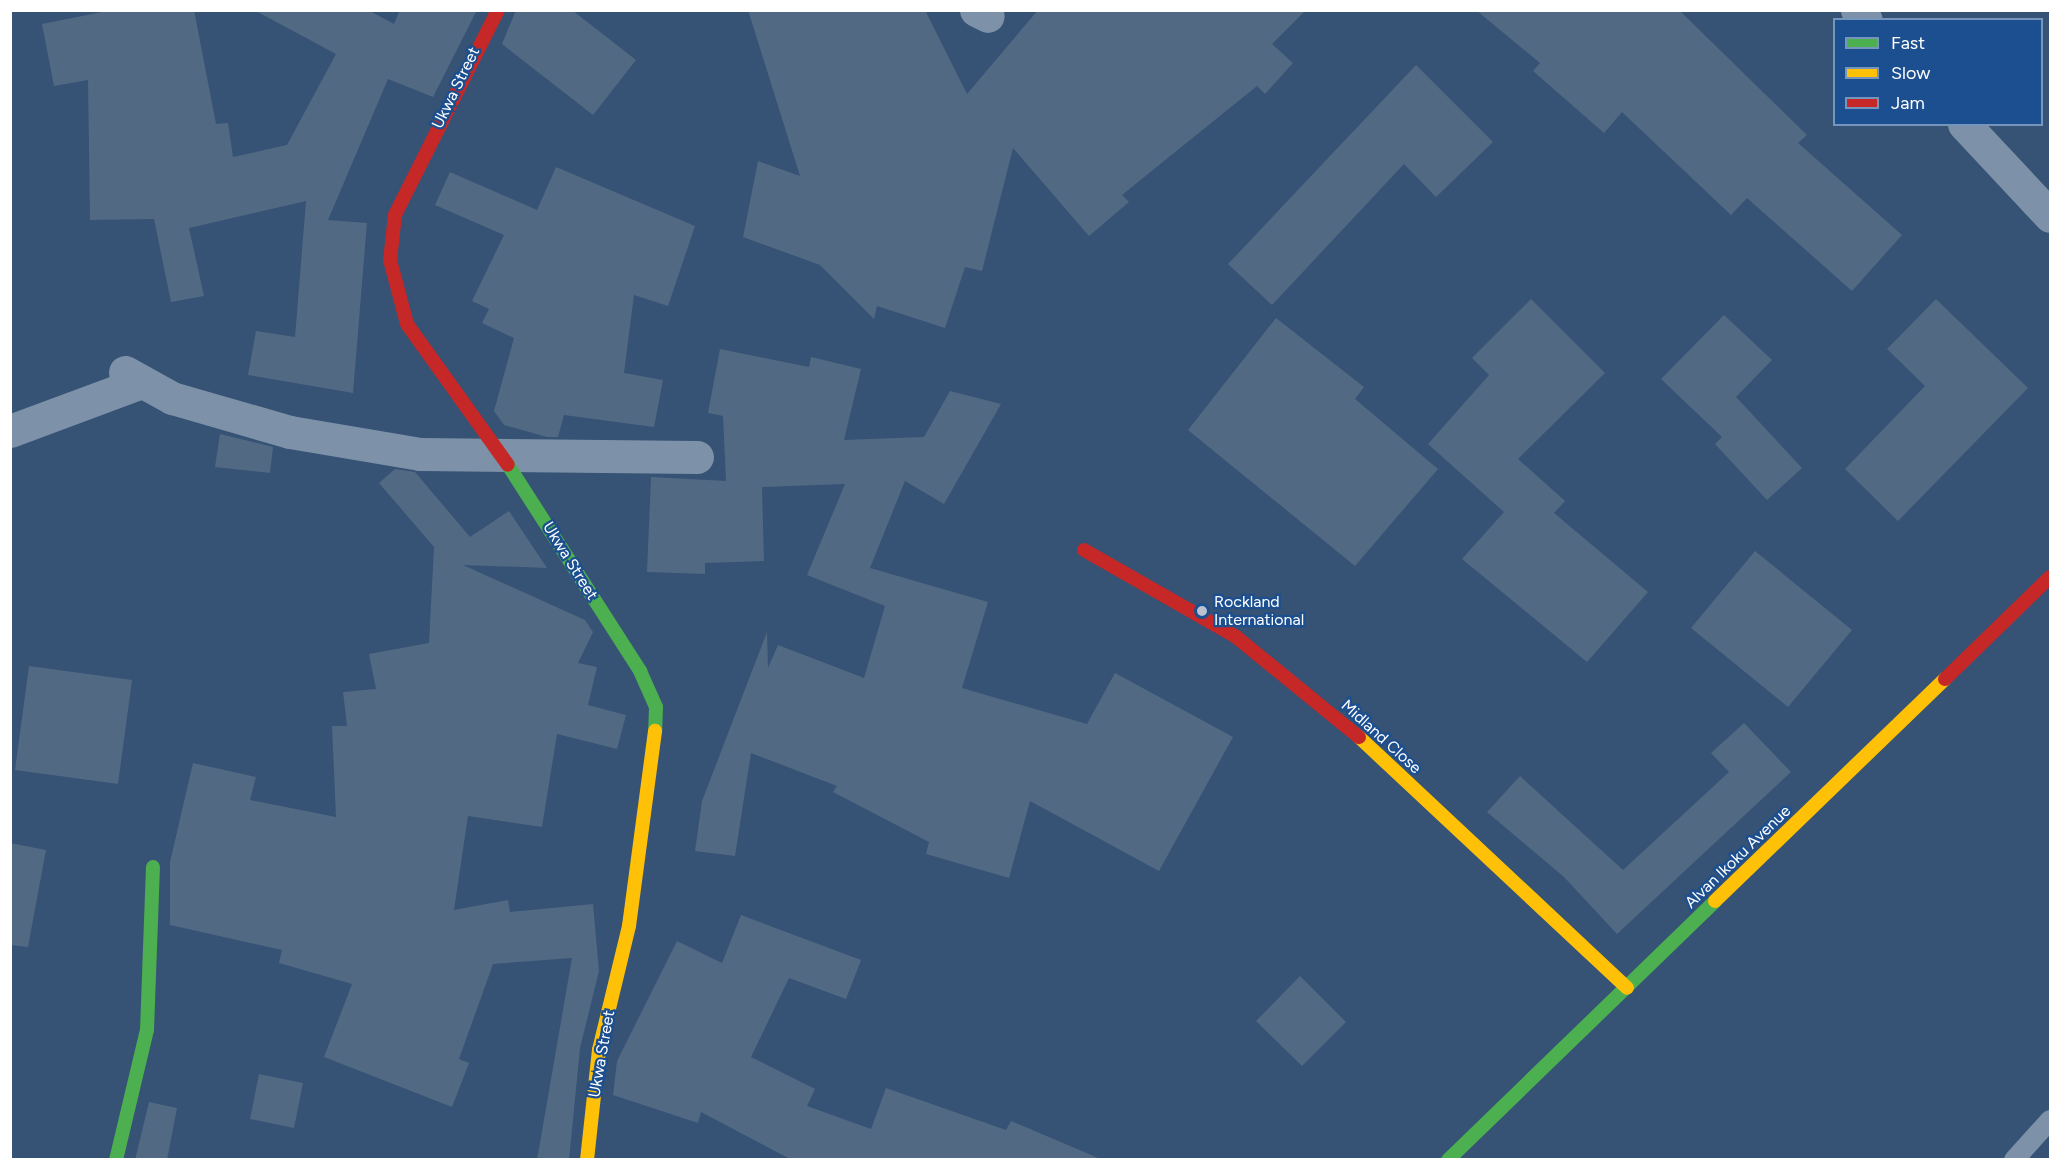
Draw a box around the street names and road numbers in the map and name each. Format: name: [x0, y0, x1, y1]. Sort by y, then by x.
street label: Ukwa Street: [428, 44, 484, 132]
street label: Ukwa Street: [538, 518, 602, 604]
street label: Midland Close: [1337, 696, 1425, 778]
street label: Alvan Ikoku Avenue: [1681, 802, 1795, 912]
street label: Ukwa Street: [585, 1009, 619, 1099]

